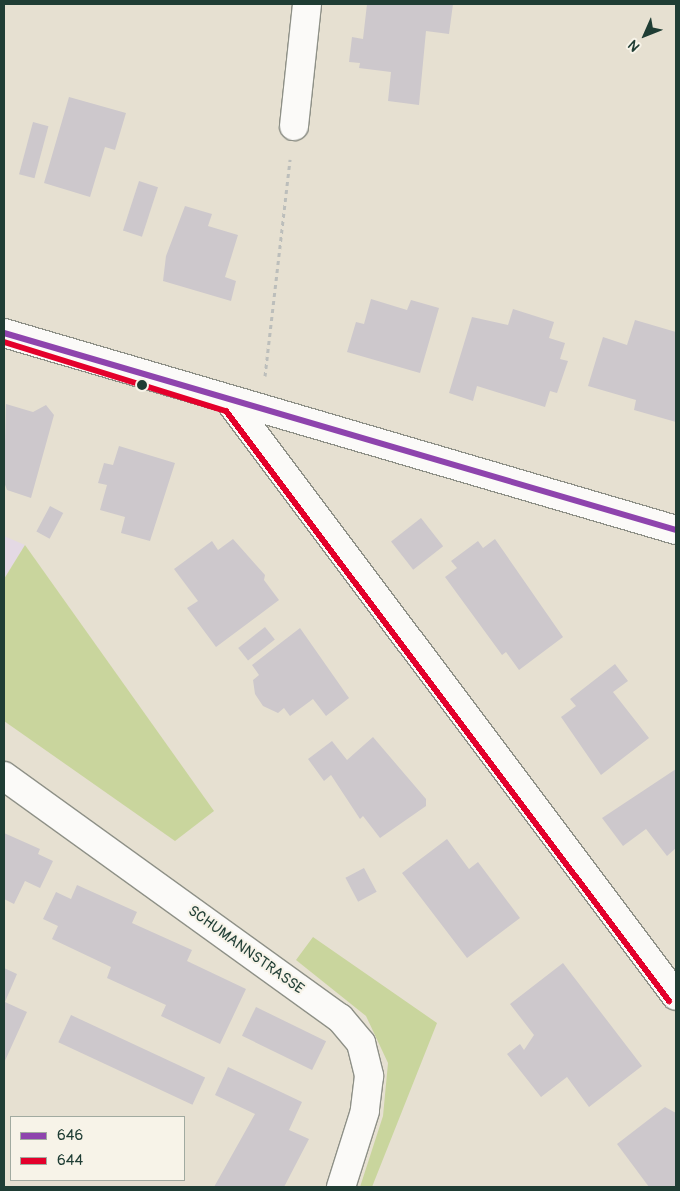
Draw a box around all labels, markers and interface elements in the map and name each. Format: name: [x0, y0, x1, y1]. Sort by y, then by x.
north arrow: [620, 10, 670, 60]
text: N: [624, 36, 643, 55]
unlabelled marker: [137, 380, 147, 390]
street label: SCHUMANNSTRASSE: [184, 902, 308, 998]
legend: [10, 1116, 185, 1181]
text: 646: [57, 1126, 83, 1145]
text: 644: [57, 1151, 83, 1170]

